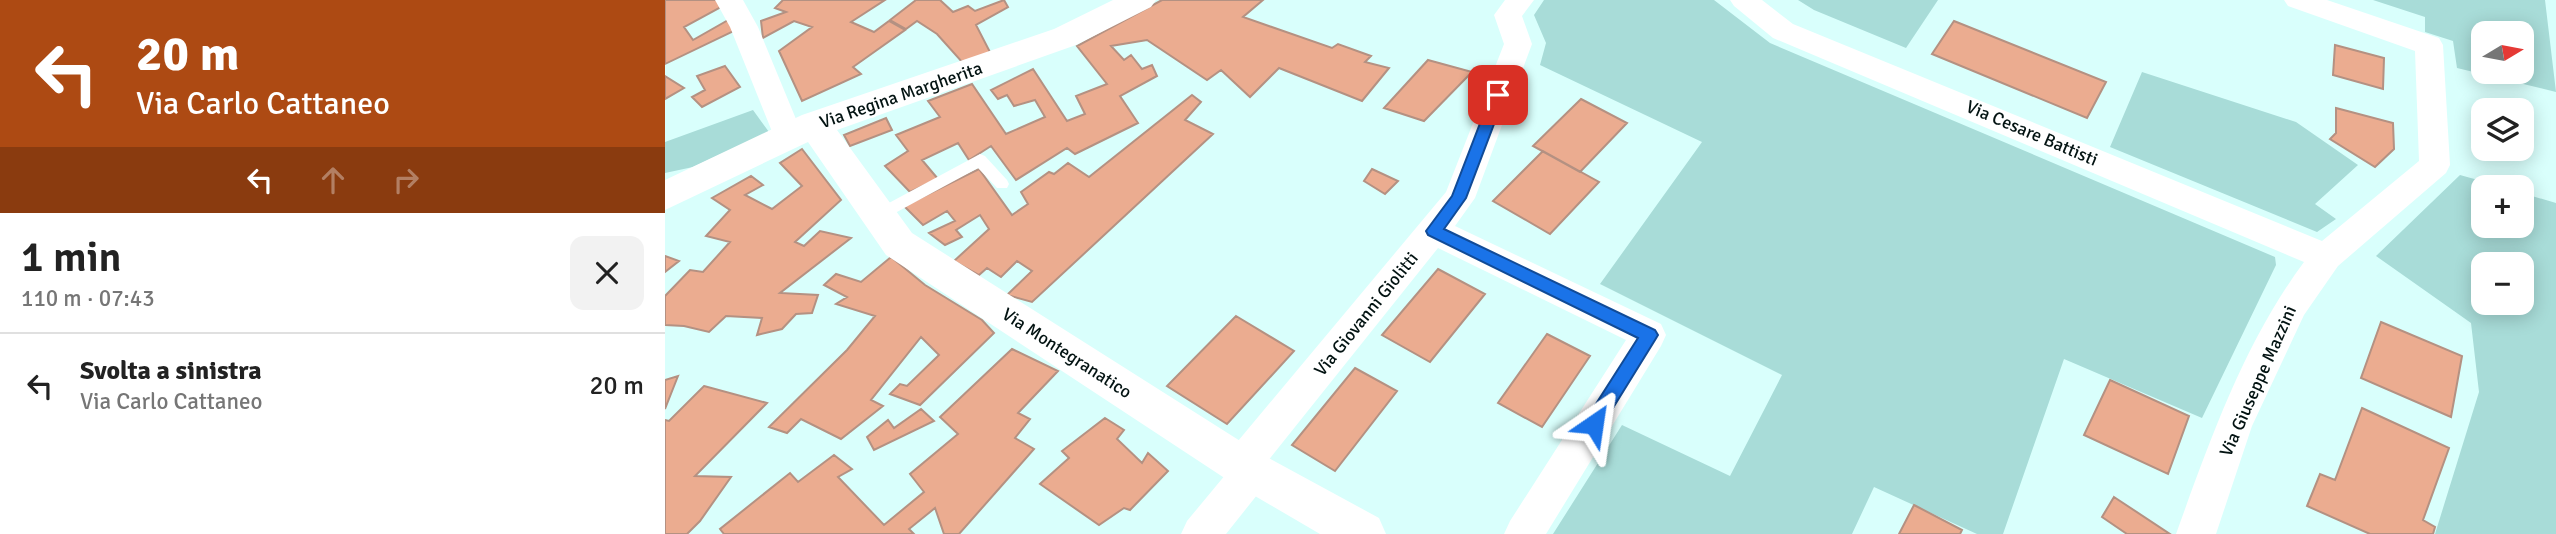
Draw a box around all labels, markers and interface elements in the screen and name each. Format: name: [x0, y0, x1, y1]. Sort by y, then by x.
north arrow: [2471, 21, 2534, 84]
map controls: [2471, 21, 2534, 315]
text: 20 m: [136, 24, 239, 84]
icon: left: [21, 28, 112, 119]
street label: Via Regina Margherita: [817, 57, 985, 133]
pin: [1468, 65, 1528, 125]
icon: arrive: [1479, 76, 1517, 114]
text: Via Carlo Cattaneo: [136, 84, 390, 123]
street label: Via Cesare Battisti: [1963, 95, 2101, 171]
button: layers: [2471, 98, 2534, 161]
icon: left: [241, 161, 279, 199]
icon: ahead: [314, 161, 352, 199]
icon: right: [387, 161, 425, 199]
button: +: [2471, 175, 2534, 238]
text: 1 min: [21, 232, 122, 283]
button: close: [570, 236, 644, 310]
street label: Via Giovanni Giolitti: [1309, 248, 1423, 380]
button: −: [2471, 252, 2534, 315]
text: 110 m · 07:43: [21, 284, 155, 313]
street label: Via Giuseppe Mazzini: [2215, 302, 2301, 460]
street label: Via Montegranatico: [998, 303, 1136, 403]
text: Svolta a sinistra: [80, 355, 262, 387]
icon: left: [21, 367, 59, 405]
text: 20 m: [589, 370, 644, 402]
text: Via Carlo Cattaneo: [80, 387, 263, 416]
position arrow: [1557, 387, 1631, 461]

